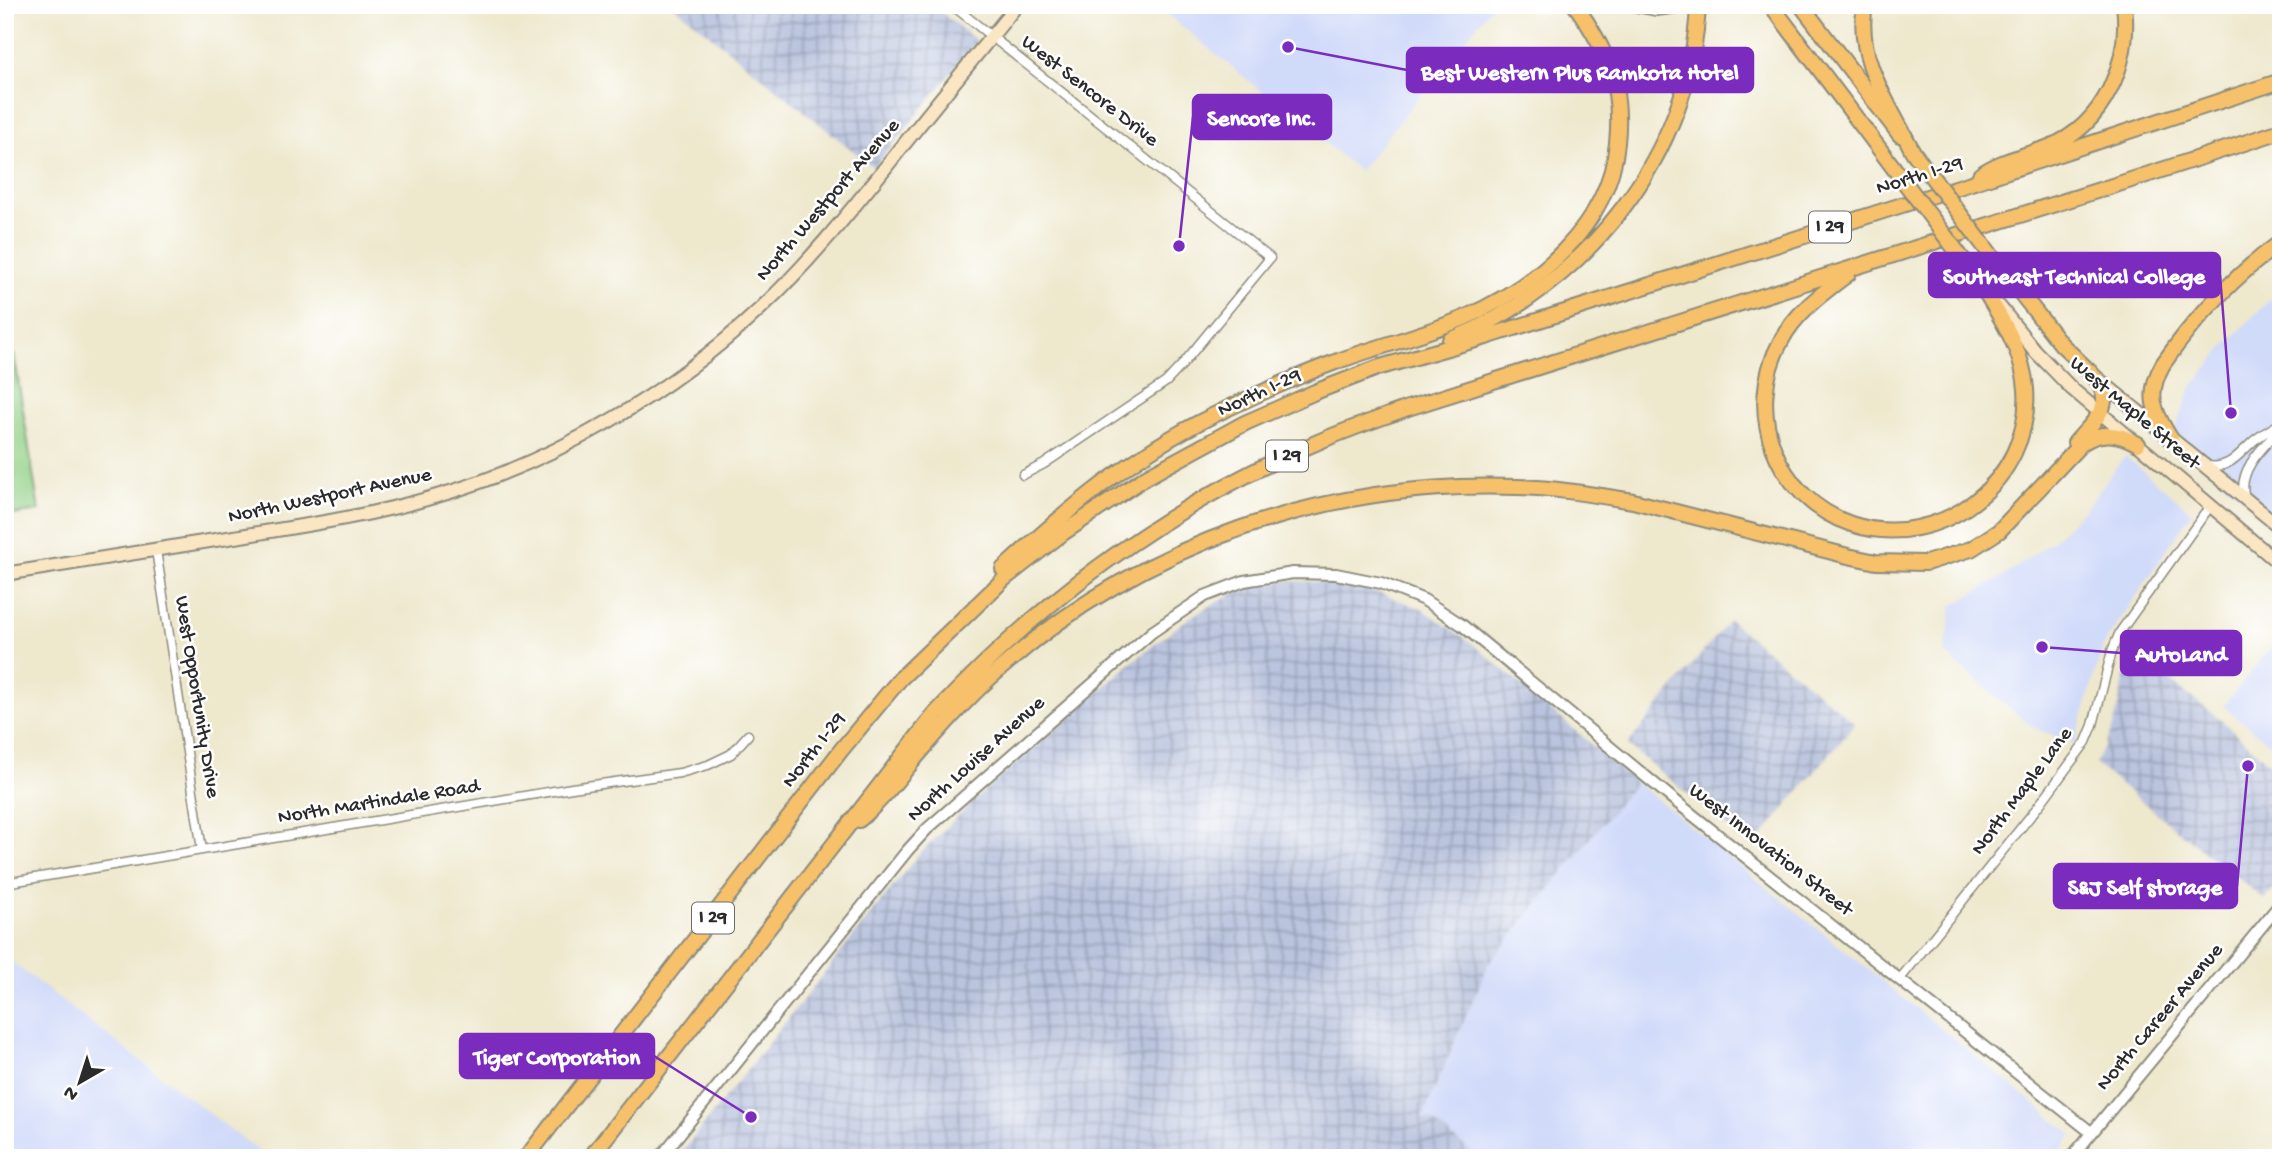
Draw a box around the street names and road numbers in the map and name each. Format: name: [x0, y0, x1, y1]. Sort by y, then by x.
street label: West Sencore Drive: [1015, 31, 1164, 154]
street label: North Westport Avenue: [752, 114, 907, 287]
street label: North I-29: [1874, 152, 1967, 202]
road number: I 29: [1809, 212, 1851, 243]
street label: West Maple Street: [2064, 352, 2206, 478]
street label: North I-29: [1214, 364, 1306, 424]
road number: I 29: [1266, 440, 1308, 471]
street label: North Westport Avenue: [226, 463, 435, 531]
street label: West Opportunity Drive: [168, 594, 225, 801]
street label: North Louise Avenue: [903, 691, 1052, 828]
street label: North I-29: [778, 708, 853, 794]
street label: North Maple Lane: [1967, 722, 2080, 861]
street label: North Martindale Road: [276, 774, 483, 831]
street label: West Innovation Street: [1683, 779, 1859, 924]
road number: I 29: [692, 902, 734, 934]
street label: North Career Avenue: [2092, 938, 2231, 1097]

